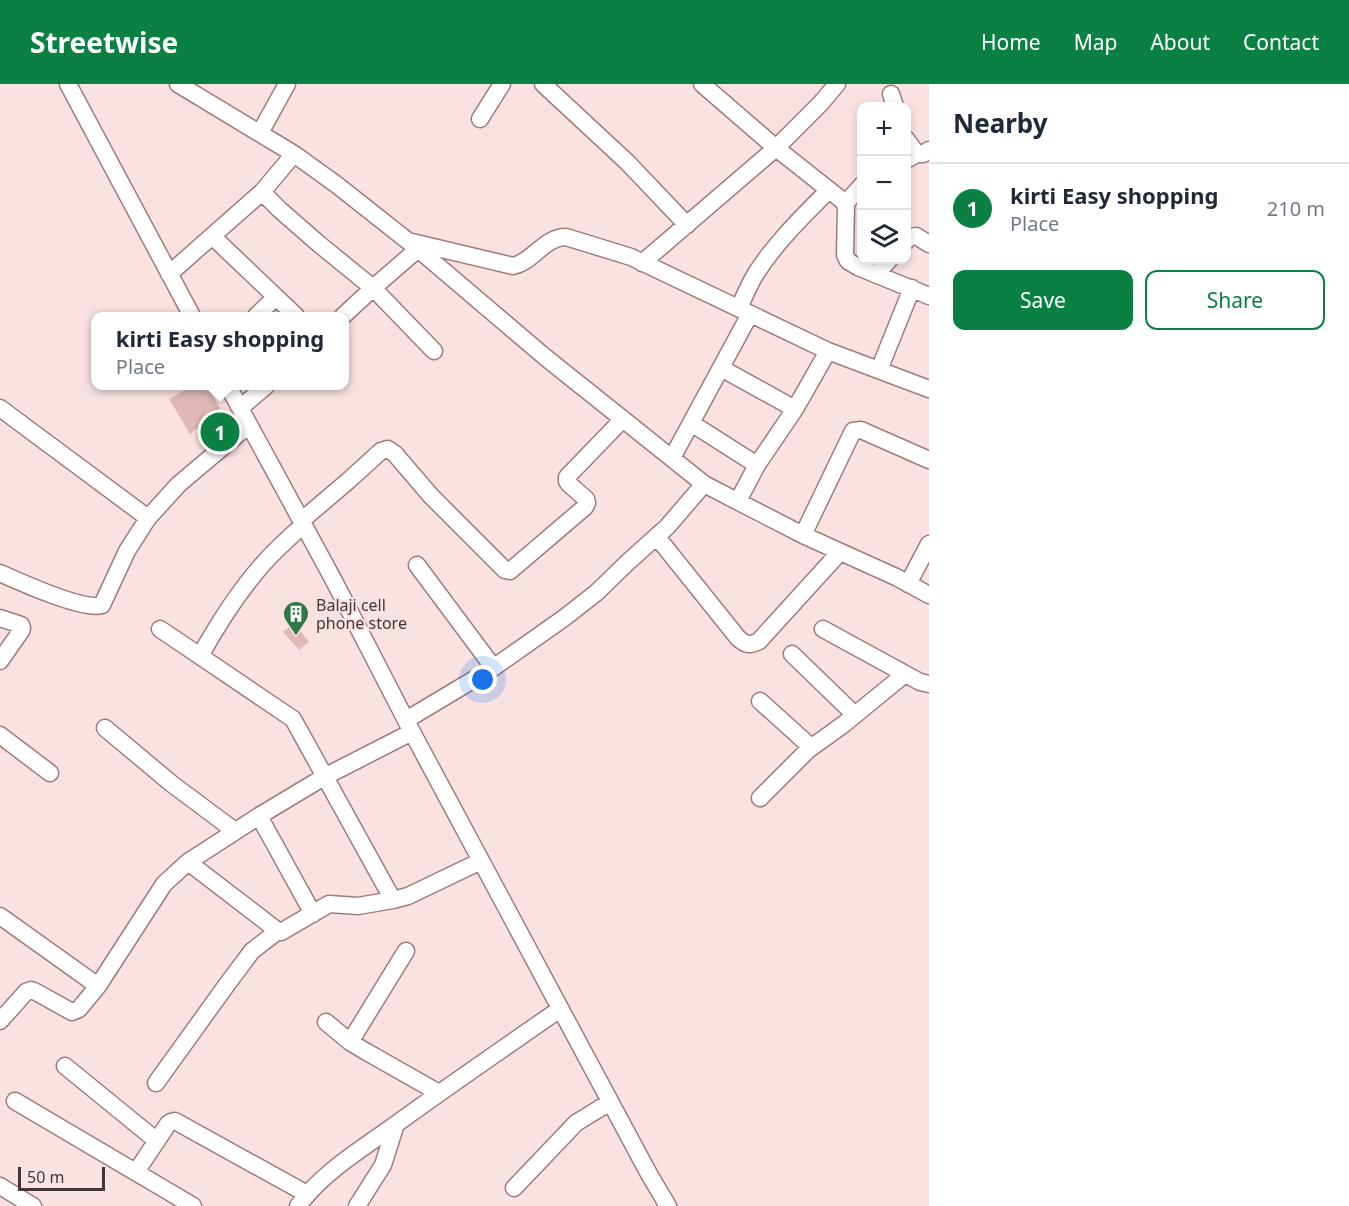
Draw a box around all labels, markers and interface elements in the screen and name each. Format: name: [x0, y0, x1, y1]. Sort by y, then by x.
text: Streetwise: [30, 23, 178, 61]
text: Home: [981, 28, 1041, 56]
text: Map: [1074, 28, 1117, 56]
text: About: [1150, 28, 1210, 56]
text: Contact: [1243, 28, 1319, 56]
map controls: [857, 102, 911, 264]
button: +: [857, 102, 911, 156]
text: Nearby: [953, 105, 1048, 141]
button: −: [857, 156, 911, 210]
text: kirti Easy shopping: [1010, 180, 1218, 210]
text: 1: [967, 195, 978, 222]
text: 210 m: [1267, 195, 1325, 222]
button: layers: [857, 210, 911, 264]
text: Place: [1010, 210, 1059, 237]
button: Save: [953, 270, 1133, 330]
button: Share: [1145, 270, 1325, 330]
popup: [91, 312, 349, 390]
text: kirti Easy shopping: [116, 323, 324, 353]
text: Place: [116, 353, 165, 380]
pin: 1: [200, 410, 240, 454]
place label: Balaji cell phone store: [316, 594, 407, 634]
building icon: Balaji cell phone store: [281, 599, 311, 637]
your location: [468, 665, 497, 694]
scale bar: [18, 1164, 105, 1192]
text: 50 m: [27, 1166, 64, 1188]

